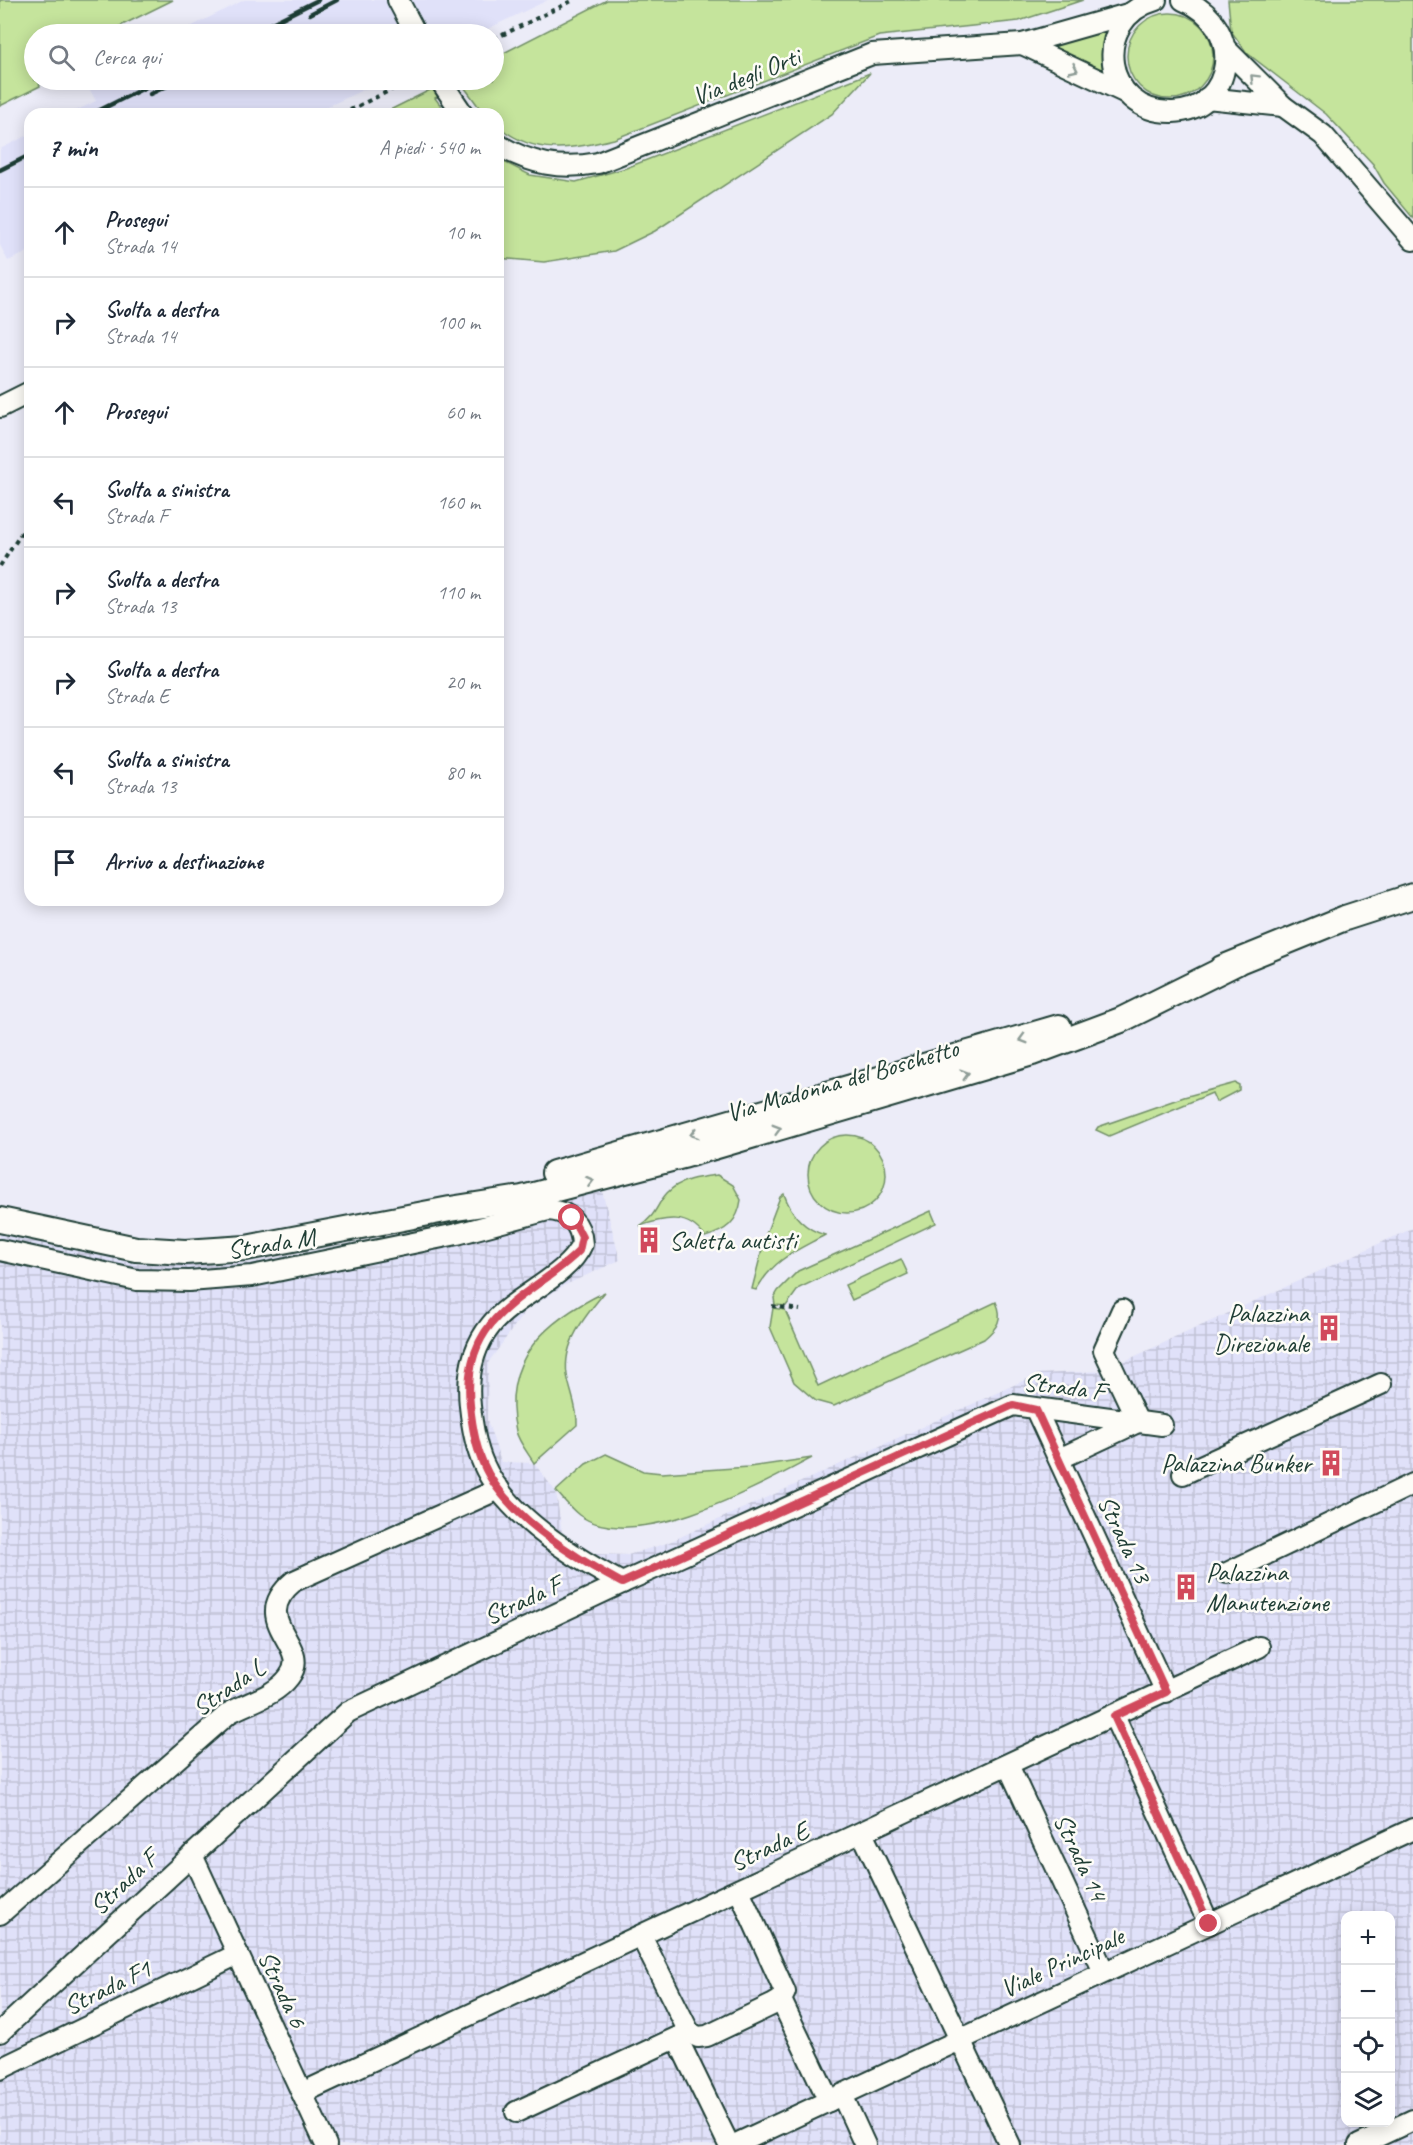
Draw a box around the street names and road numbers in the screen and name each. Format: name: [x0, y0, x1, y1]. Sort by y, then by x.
street label: Via degli Orti: [687, 39, 808, 113]
street label: Via Madonna del Boschetto: [722, 1031, 964, 1129]
street label: Strada M: [225, 1220, 319, 1267]
street label: Strada F: [1022, 1365, 1111, 1408]
street label: Strada 13: [1090, 1490, 1160, 1590]
street label: Strada F: [478, 1566, 571, 1633]
street label: Strada L: [186, 1651, 272, 1724]
street label: Strada 14: [1046, 1808, 1116, 1908]
street label: Strada E: [725, 1813, 817, 1879]
street label: Strada F: [82, 1839, 168, 1922]
street label: Viale Principale: [995, 1918, 1131, 2005]
street label: Strada 6: [250, 1945, 315, 2034]
street label: Strada F1: [58, 1952, 157, 2023]

